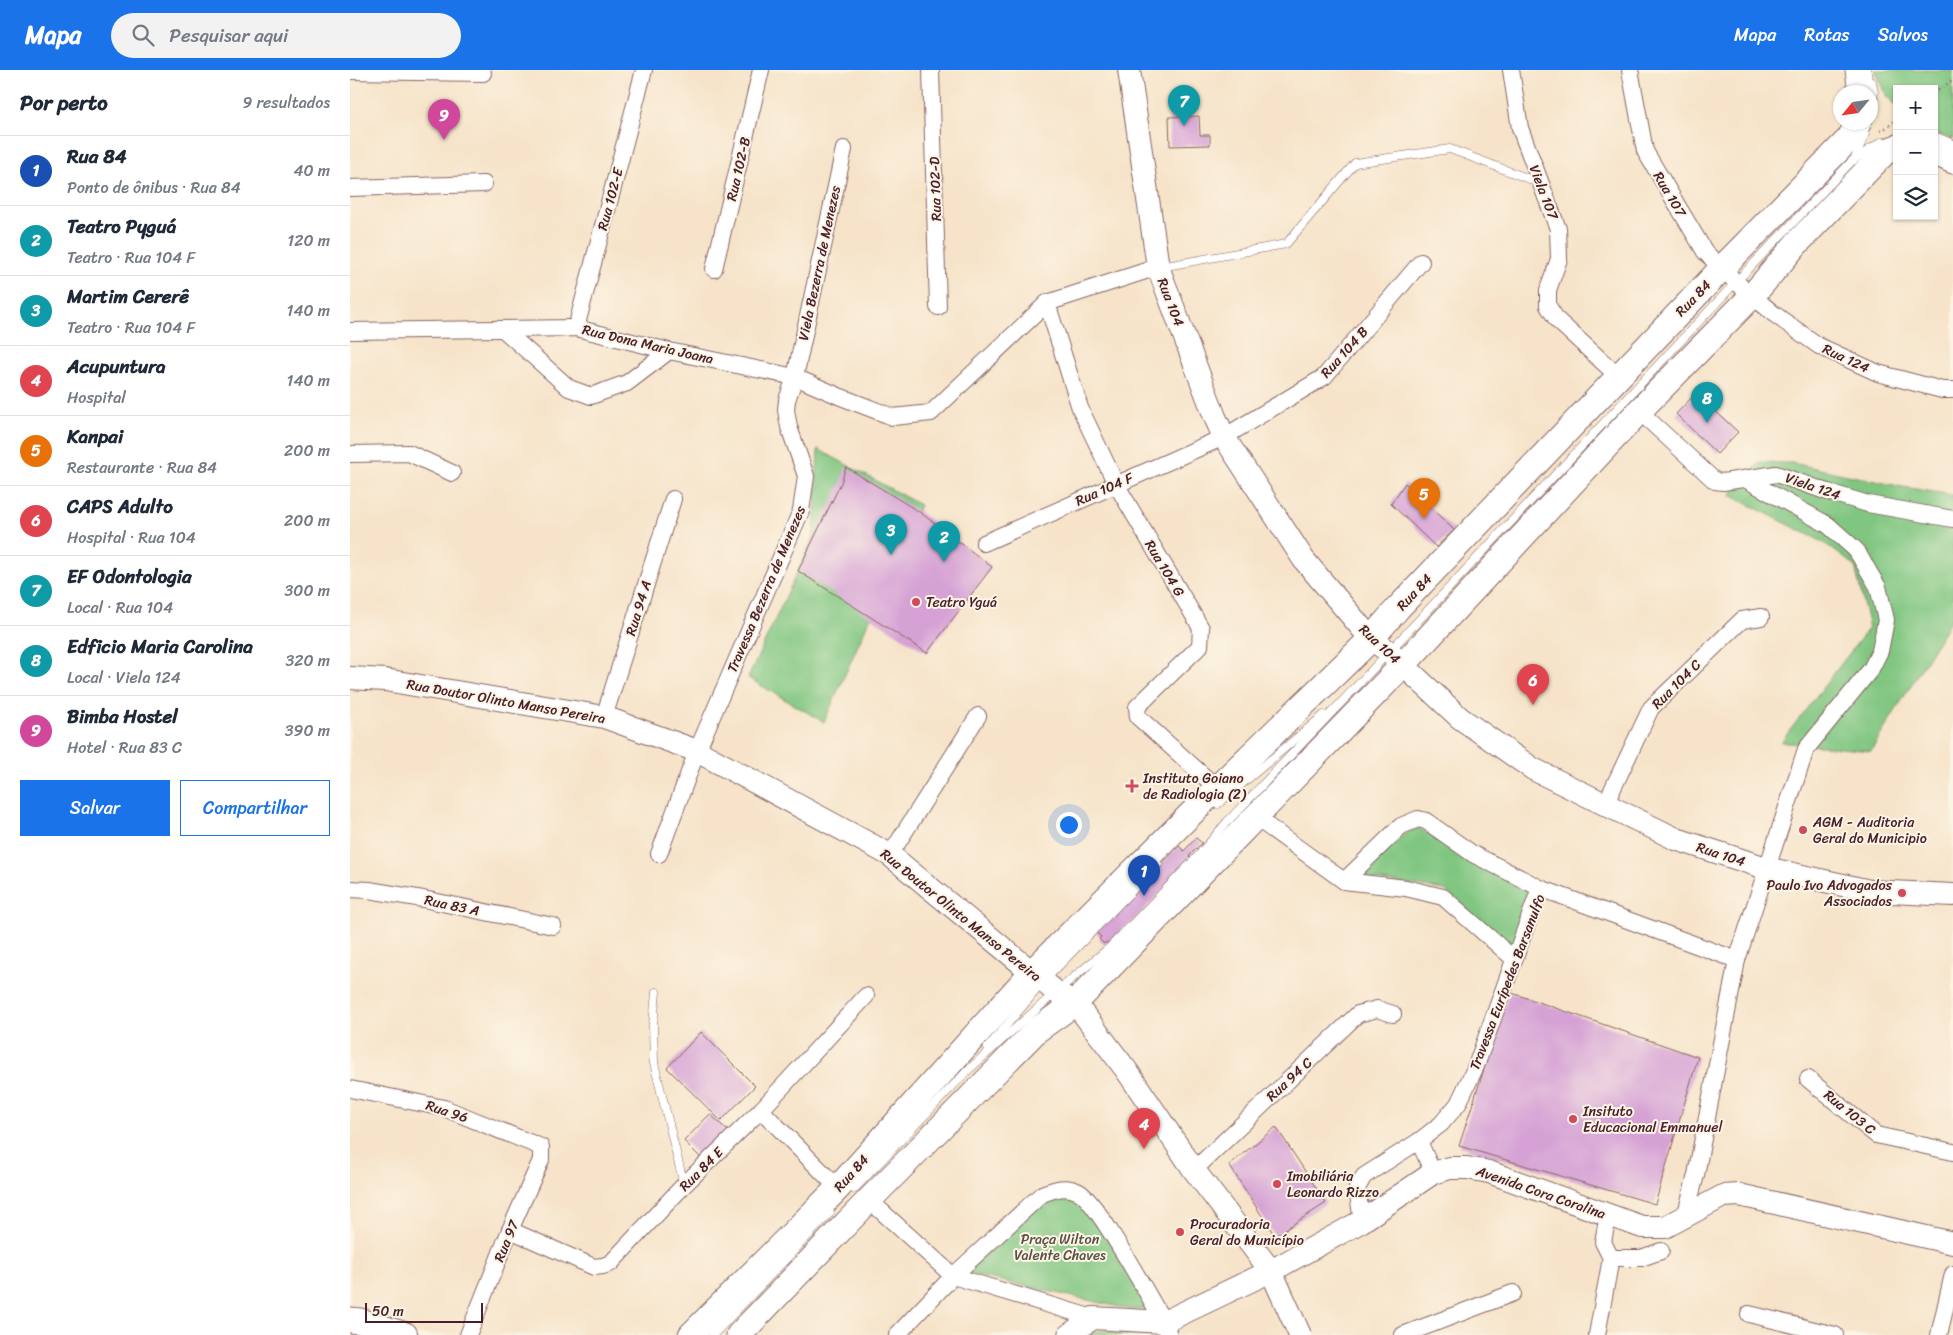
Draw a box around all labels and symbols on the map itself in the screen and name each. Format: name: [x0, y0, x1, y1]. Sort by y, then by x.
pin: 7: [1168, 85, 1200, 126]
north arrow: [1833, 85, 1878, 130]
pin: 9: [428, 99, 460, 140]
street label: Rua 102-B: [719, 135, 758, 204]
street label: Rua 102-D: [922, 156, 949, 222]
street label: Viela 107: [1522, 161, 1566, 224]
street label: Rua 102-E: [590, 164, 631, 233]
street label: Rua 107: [1646, 167, 1694, 223]
street label: Viela Bezerra de Menezes: [791, 183, 848, 343]
street label: Rua 104: [1150, 274, 1191, 330]
street label: Rua 84: [1669, 274, 1718, 323]
street label: Rua Dona Maria Joana: [580, 317, 716, 372]
street label: Rua 104 B: [1314, 321, 1375, 384]
street label: Rua 124: [1818, 337, 1874, 380]
pin: 8: [1691, 382, 1723, 423]
street label: Rua 104 F: [1071, 465, 1139, 513]
street label: Viela 124: [1782, 465, 1844, 508]
pin: 5: [1408, 478, 1440, 519]
street label: Travessa Bezerra de Menezes: [720, 501, 813, 677]
pin: 3: [875, 514, 907, 555]
pin: 2: [928, 521, 960, 562]
street label: Rua 104 G: [1138, 535, 1192, 602]
street label: Rua 84: [1390, 568, 1439, 617]
street label: Rua 94 A: [618, 577, 659, 639]
place label: Teatro Yguá: [926, 590, 997, 615]
marker: Teatro Yguá: [910, 596, 922, 608]
street label: Rua 104: [1353, 618, 1407, 671]
street label: Rua 104 C: [1645, 653, 1708, 715]
pin: 6: [1517, 664, 1549, 705]
street label: Rua Doutor Olinto Manso Pereira: [405, 672, 607, 731]
place label: Instituto Goiano de Radiologia (2): [1142, 766, 1247, 807]
marker: Instituto Goiano de Radiologia (2): [1125, 779, 1139, 793]
place label: AGM - Auditoria Geral do Municipio: [1812, 810, 1927, 851]
your location: [1056, 812, 1082, 838]
marker: AGM - Auditoria Geral do Municipio: [1797, 824, 1809, 836]
street label: Rua 104: [1693, 835, 1749, 874]
street label: Rua Doutor Olinto Manso Pereira: [875, 842, 1047, 989]
pin: 1: [1128, 855, 1160, 896]
place label: Paulo Ivo Advogados Associados: [1766, 873, 1893, 914]
street label: Rua 83 A: [422, 887, 482, 923]
marker: Paulo Ivo Advogados Associados: [1896, 887, 1908, 899]
street label: Travessa Eurípedes Barsanulfo: [1462, 890, 1553, 1074]
street label: Rua 94 C: [1260, 1051, 1319, 1108]
street label: Rua 103 C: [1818, 1083, 1882, 1142]
street label: Rua 96: [422, 1093, 471, 1130]
place label: Insituto Educacional Emmanuel: [1582, 1099, 1723, 1140]
pin: 4: [1128, 1108, 1160, 1149]
marker: Insituto Educacional Emmanuel: [1567, 1113, 1579, 1125]
street label: Rua 84 E: [673, 1140, 731, 1198]
street label: Rua 84: [827, 1148, 875, 1198]
street label: Avenida Cora Coralina: [1472, 1158, 1609, 1226]
place label: Imobiliária Leonardo Rizzo: [1286, 1164, 1379, 1205]
marker: Imobiliária Leonardo Rizzo: [1271, 1178, 1283, 1190]
place label: Procuradoria Geral do Município: [1190, 1212, 1304, 1253]
street label: Rua 97: [487, 1216, 527, 1266]
marker: Procuradoria Geral do Município: [1174, 1226, 1186, 1238]
park label: Praça Wilton Valente Chaves: [1014, 1227, 1106, 1268]
scale bar: [365, 1300, 482, 1323]

